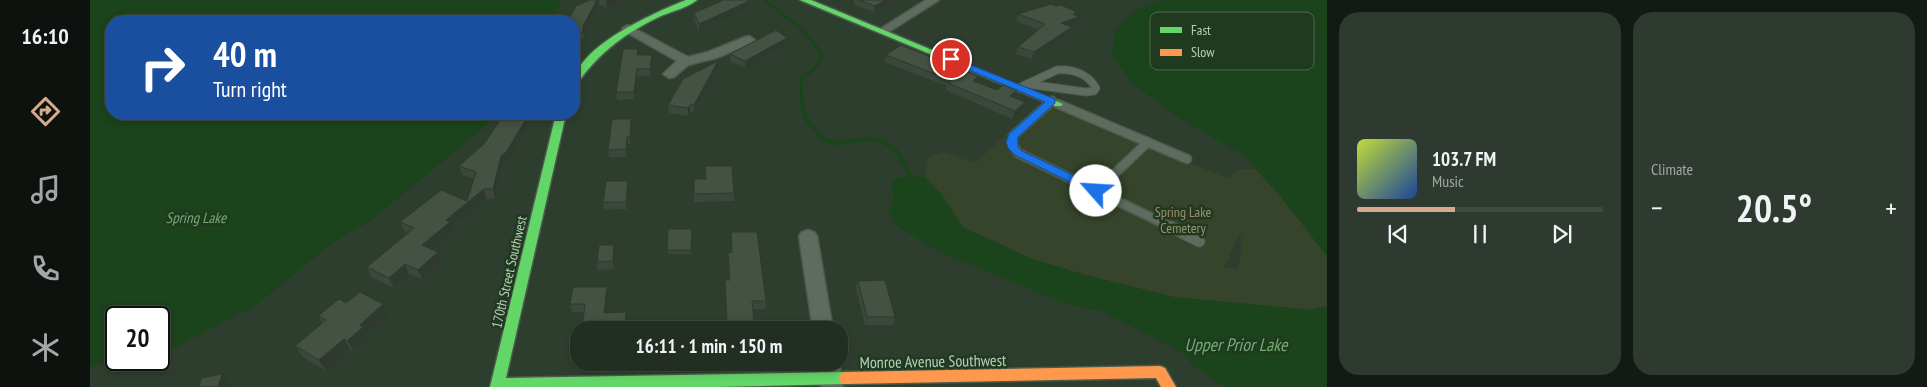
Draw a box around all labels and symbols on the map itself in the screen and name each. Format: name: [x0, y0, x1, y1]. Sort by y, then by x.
legend: [1150, 12, 1314, 70]
text: Fast: [1191, 21, 1211, 39]
pin: [930, 38, 972, 80]
text: Slow: [1191, 43, 1215, 61]
position arrow: [1069, 164, 1121, 216]
park label: Spring Lake Cemetery: [1155, 203, 1211, 237]
water label: Spring Lake: [166, 208, 227, 227]
street label: 170th Street Southwest: [487, 214, 531, 330]
speed limit sign: 20: [105, 306, 170, 371]
water label: Upper Prior Lake: [1185, 333, 1289, 356]
street label: Monroe Avenue Southwest: [859, 350, 1007, 372]

